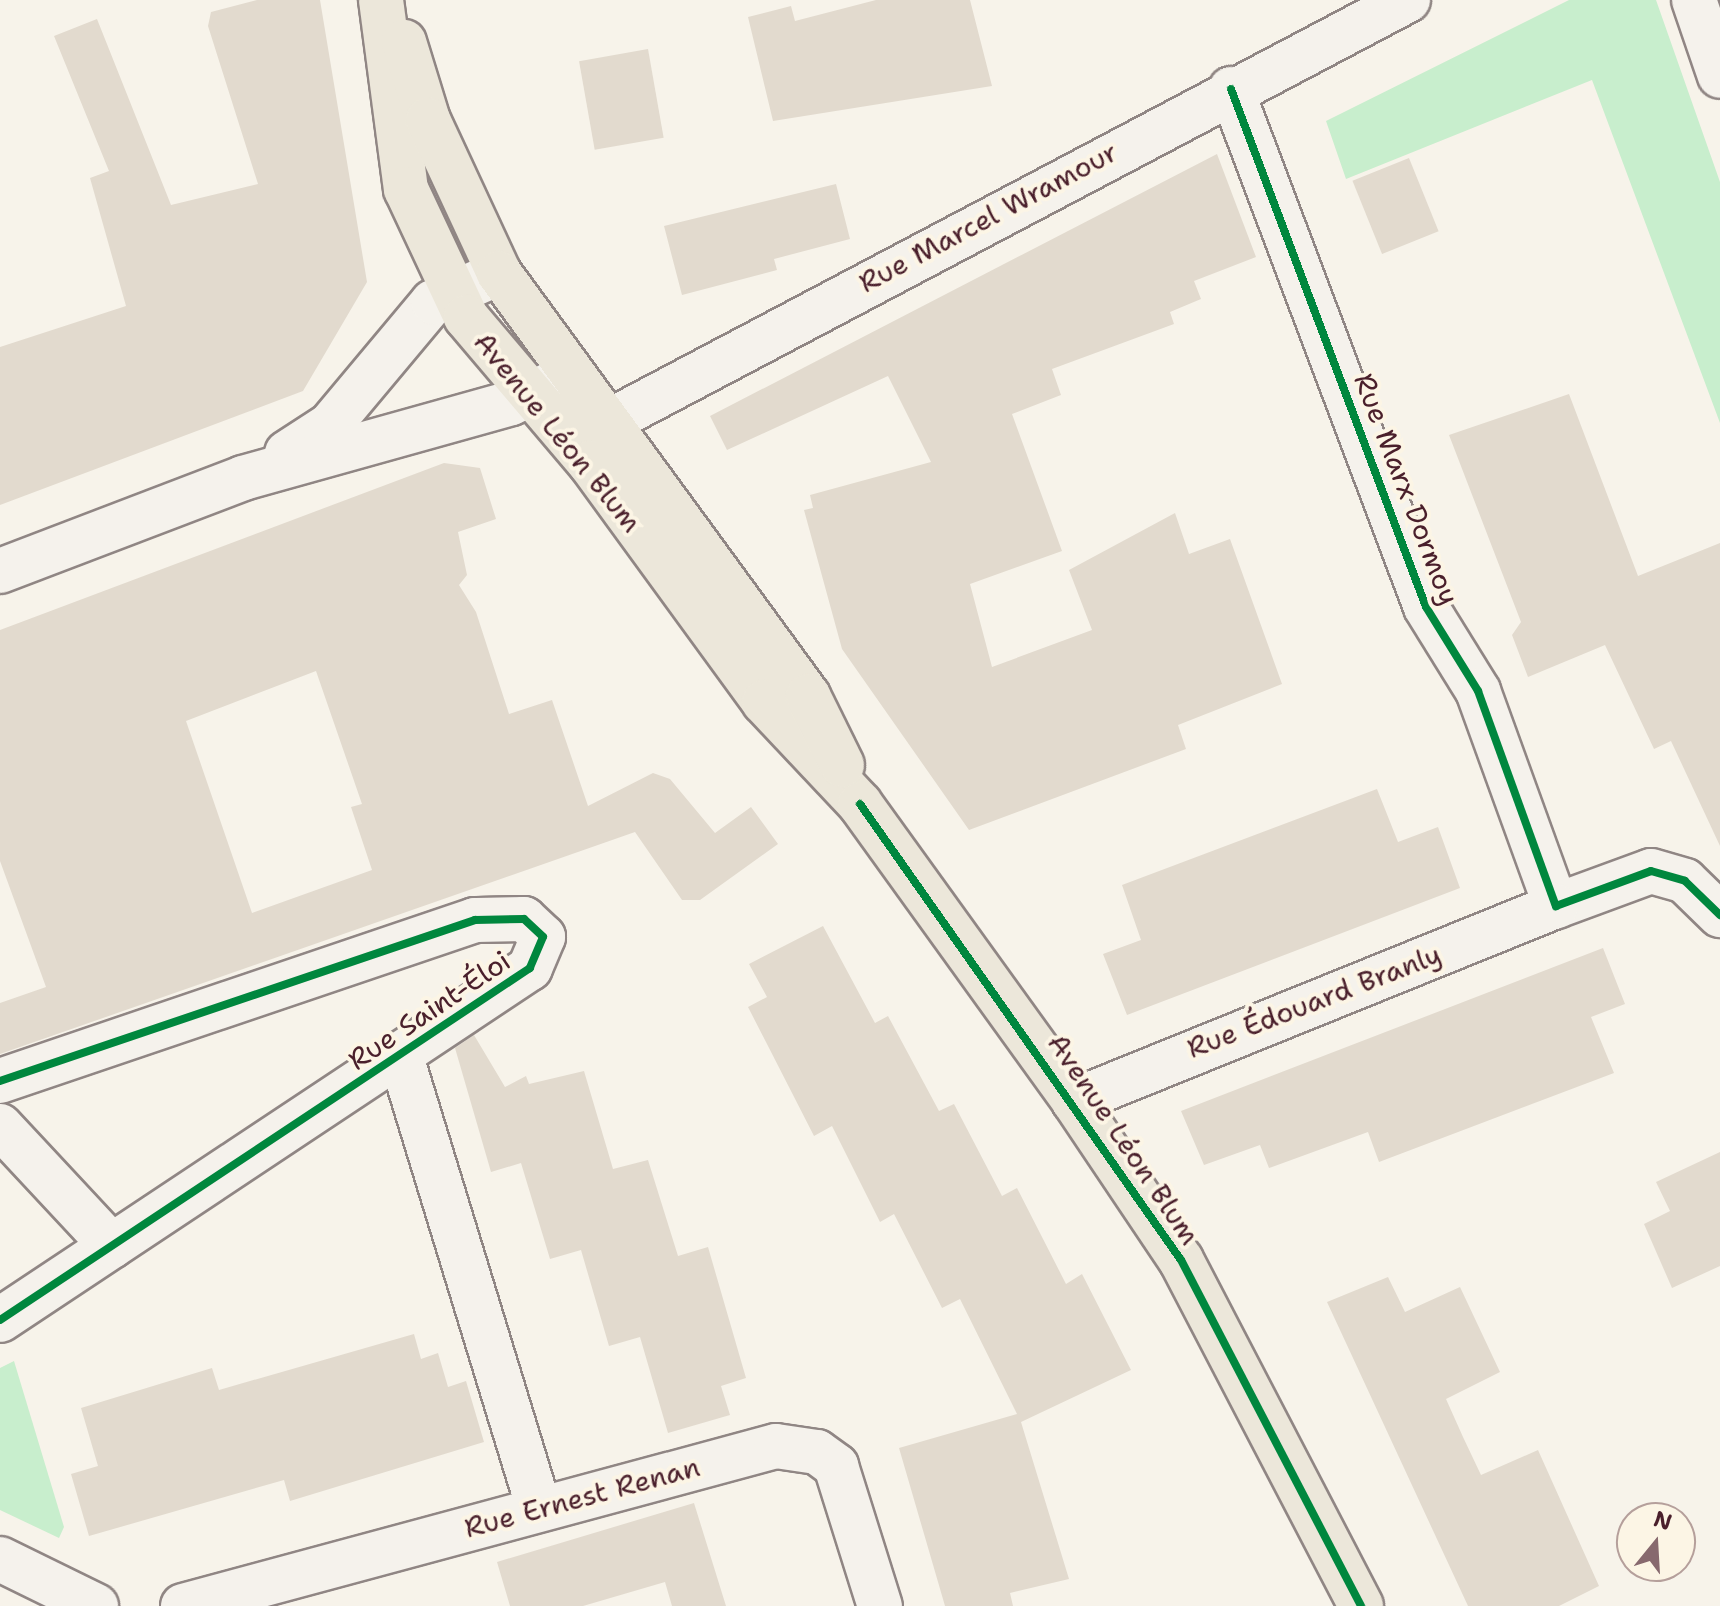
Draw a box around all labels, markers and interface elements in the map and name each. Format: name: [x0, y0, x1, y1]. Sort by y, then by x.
street label: Rue Marcel Wramour: [853, 135, 1123, 299]
street label: Avenue Léon Blum: [467, 325, 649, 539]
street label: Rue Marx Dormoy: [1347, 369, 1467, 609]
street label: Rue Édouard Branly: [1182, 937, 1446, 1065]
street label: Rue Saint-Éloi: [341, 943, 517, 1077]
street label: Avenue Léon Blum: [1041, 1027, 1207, 1251]
street label: Rue Ernest Renan: [461, 1449, 703, 1545]
north arrow: [1616, 1502, 1696, 1582]
text: N: [1650, 1504, 1676, 1537]

